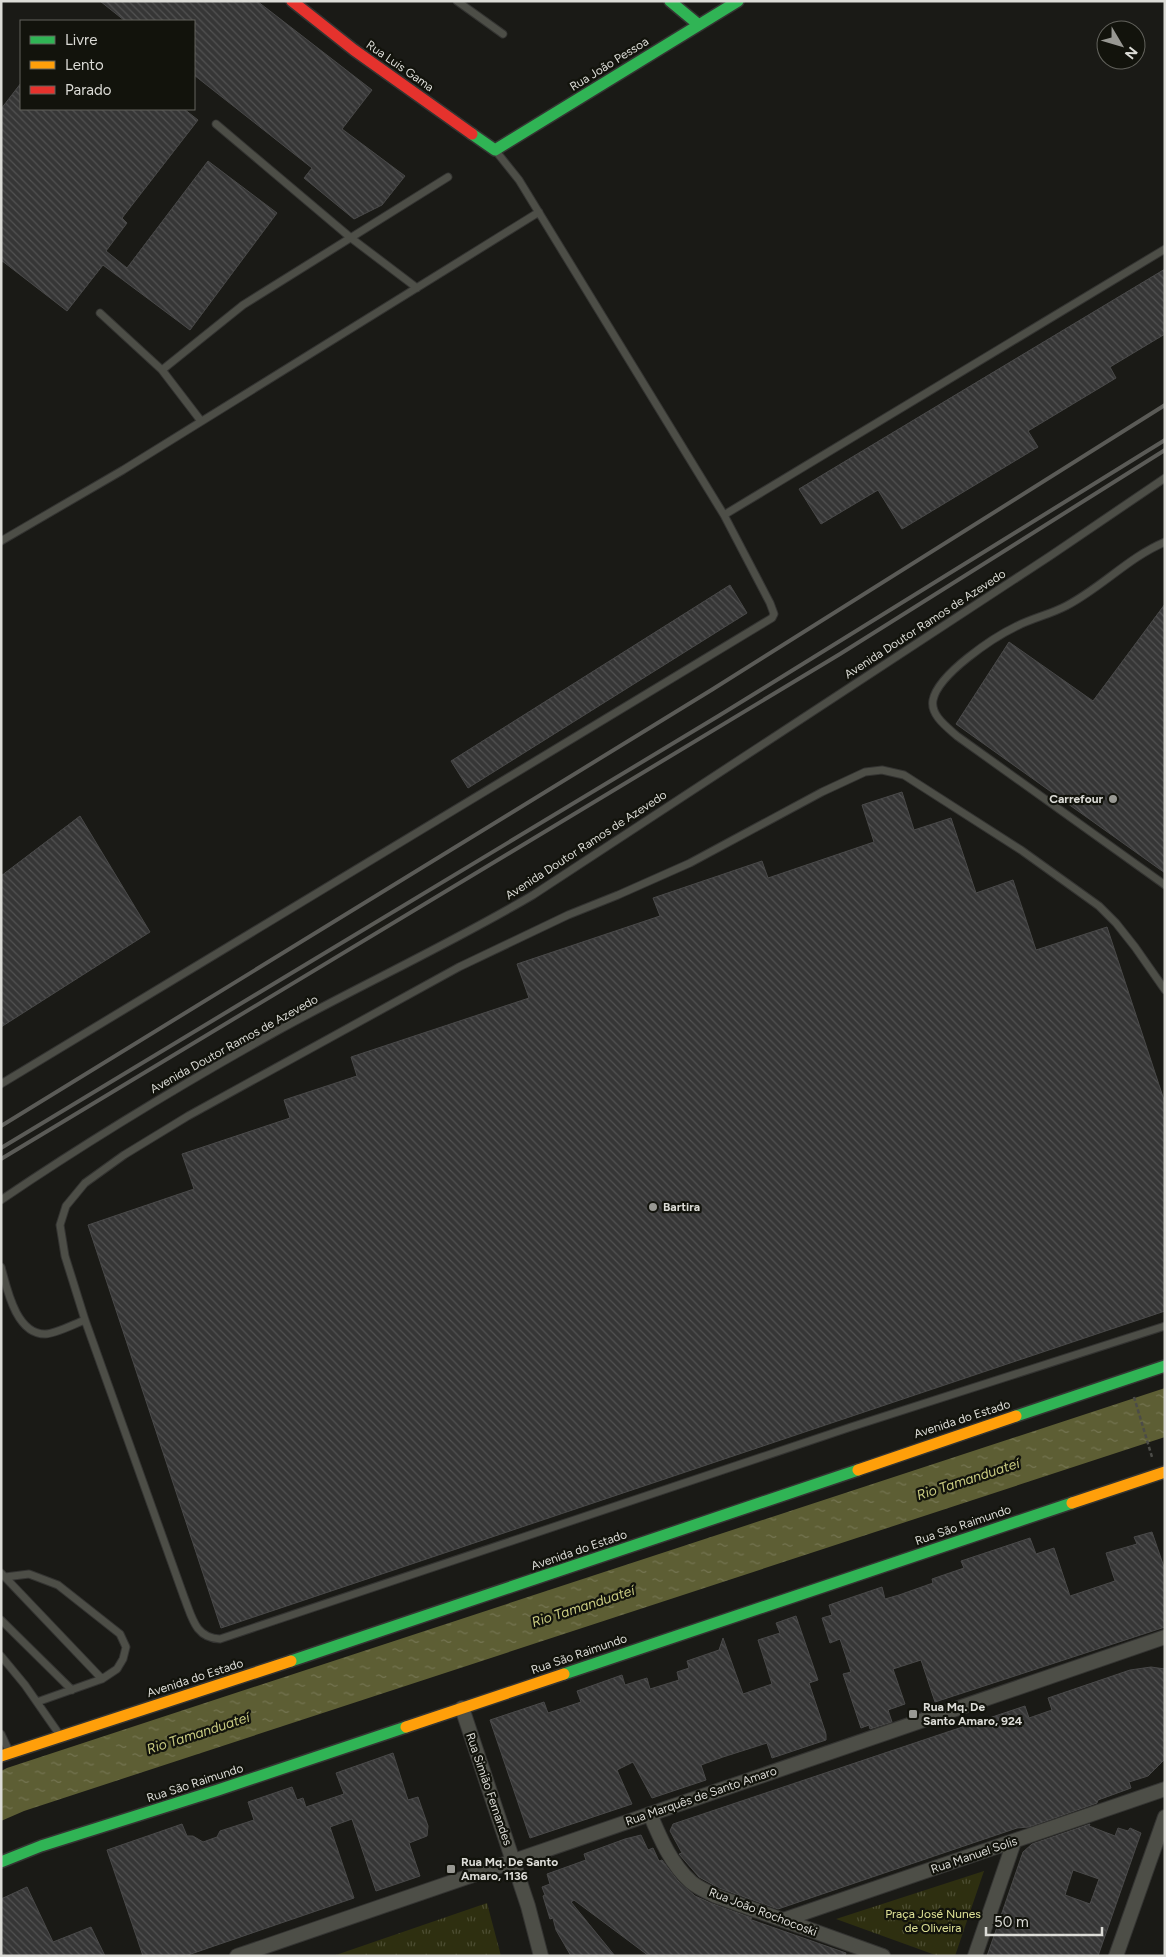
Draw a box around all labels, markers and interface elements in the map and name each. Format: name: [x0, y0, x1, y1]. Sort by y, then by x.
legend: [20, 20, 195, 110]
north arrow: [1096, 20, 1146, 70]
text: Livre: [65, 31, 97, 49]
street label: Rua João Pessoa: [567, 34, 651, 94]
street label: Rua Luis Gama: [364, 38, 436, 94]
text: N: [1121, 43, 1141, 62]
text: Lento: [65, 56, 104, 74]
text: Parado: [65, 81, 112, 99]
street label: Avenida Doutor Ramos de Azevedo: [842, 566, 1008, 682]
street label: Avenida Doutor Ramos de Azevedo: [503, 787, 669, 903]
place label: Carrefour: [1049, 792, 1103, 806]
marker: Carrefour: [1107, 793, 1119, 805]
street label: Avenida Doutor Ramos de Azevedo: [148, 992, 320, 1096]
place label: Bartira: [663, 1200, 700, 1214]
marker: Bartira: [647, 1201, 659, 1213]
street label: Avenida do Estado: [912, 1397, 1012, 1441]
water label: Rio Tamanduateí: [915, 1454, 1023, 1504]
street label: Rua São Raimundo: [913, 1502, 1013, 1548]
street label: Avenida do Estado: [529, 1527, 629, 1573]
water label: Rio Tamanduateí: [530, 1581, 638, 1631]
street label: Rua São Raimundo: [529, 1631, 629, 1677]
street label: Avenida do Estado: [145, 1656, 245, 1700]
place label: Rua Mq. De Santo Amaro, 924: [923, 1700, 1023, 1728]
water label: Rio Tamanduateí: [145, 1708, 253, 1758]
marker: Rua Mq. De Santo Amaro, 924: [907, 1708, 919, 1720]
street label: Rua Simião Fernandes: [463, 1731, 515, 1848]
street label: Rua São Raimundo: [145, 1761, 245, 1805]
street label: Rua Marquês de Santo Amaro: [624, 1763, 778, 1829]
street label: Rua Manuel Solis: [929, 1834, 1019, 1876]
place label: Rua Mq. De Santo Amaro, 1136: [461, 1855, 558, 1883]
marker: Rua Mq. De Santo Amaro, 1136: [445, 1863, 457, 1875]
street label: Rua João Rochocoski: [707, 1885, 819, 1939]
scale bar: [986, 1904, 1102, 1936]
park label: Praça José Nunes de Oliveira: [885, 1907, 981, 1935]
text: 50 m: [994, 1913, 1029, 1931]

